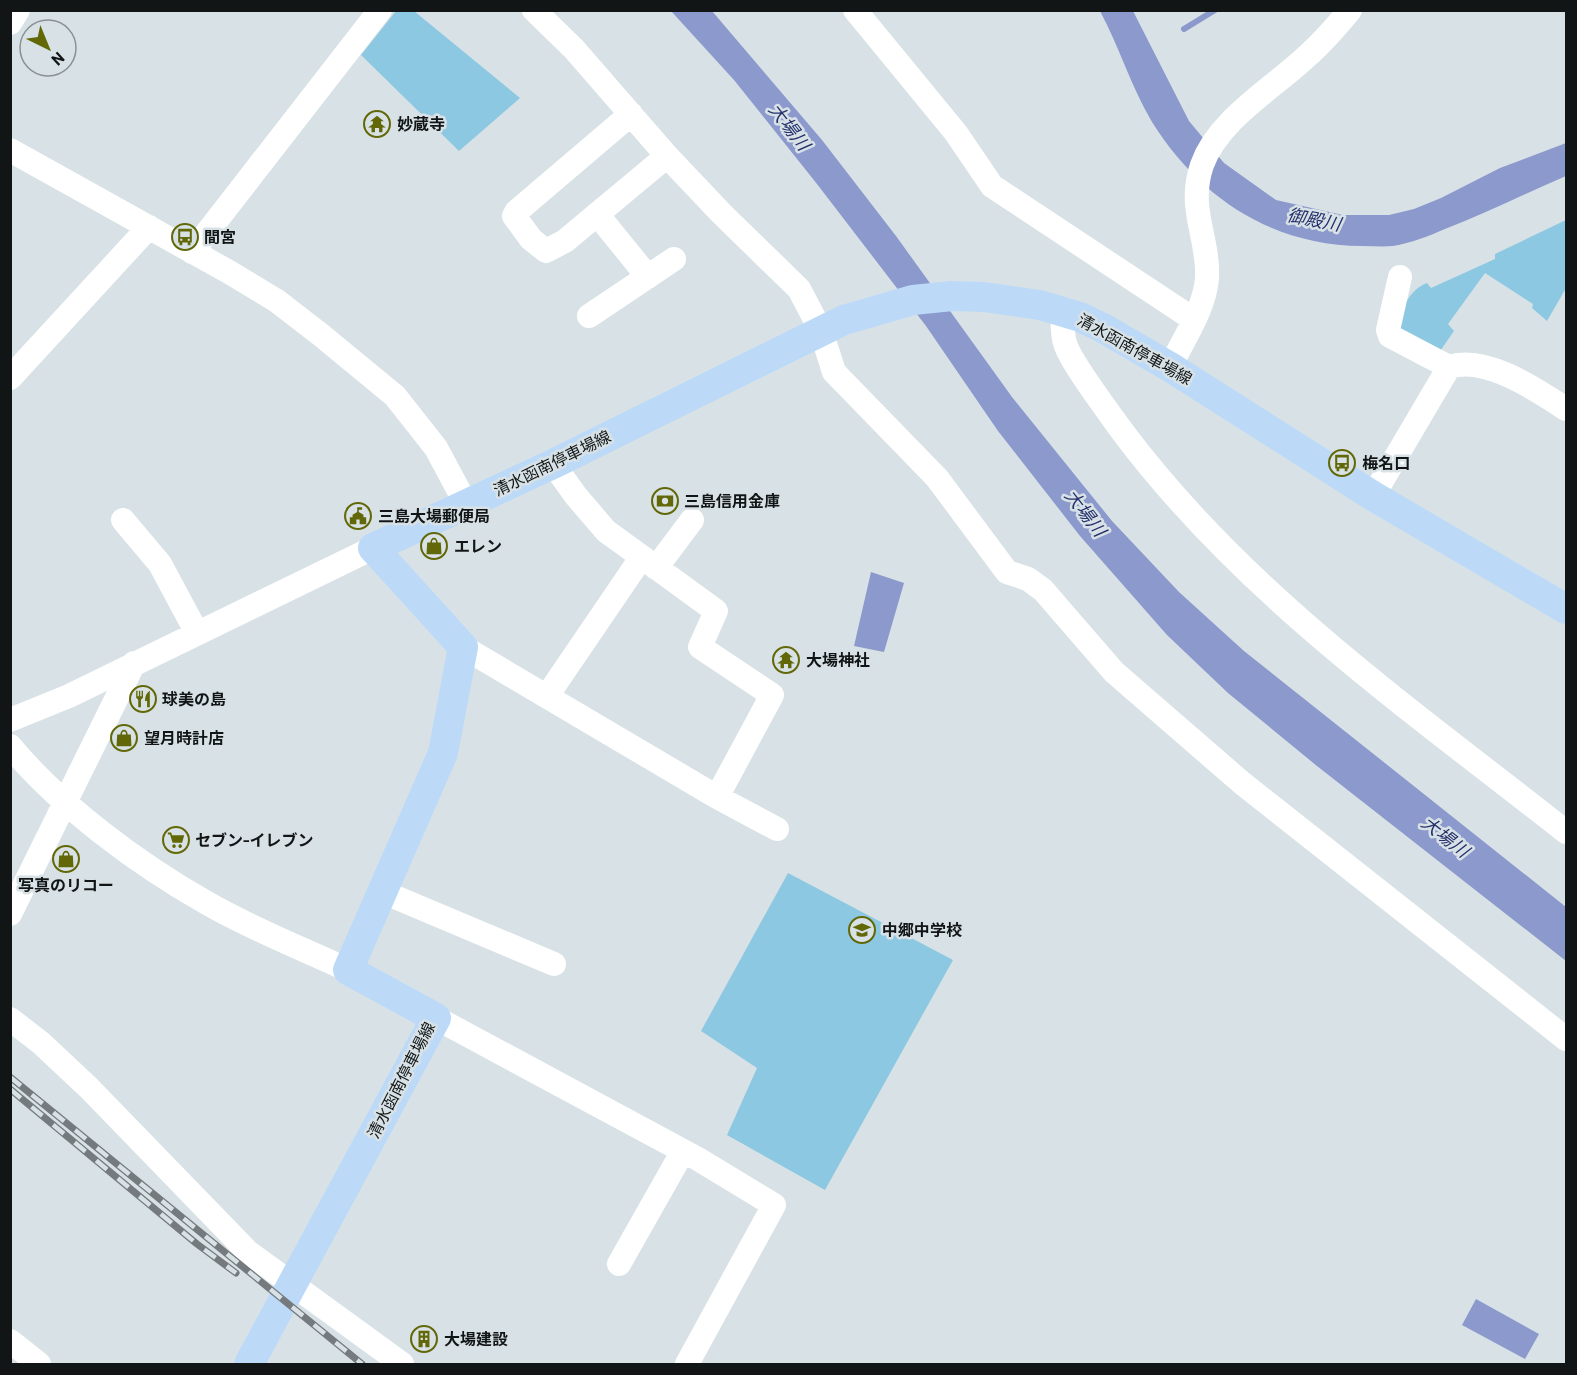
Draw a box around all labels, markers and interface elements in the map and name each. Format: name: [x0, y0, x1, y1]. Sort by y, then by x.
north arrow: [18, 18, 78, 78]
text: N: [48, 49, 69, 70]
water label: 大場川: [764, 98, 816, 156]
temple icon: 妙蔵寺: [362, 109, 392, 139]
place label: 妙蔵寺: [397, 114, 445, 133]
water label: 御殿川: [1286, 203, 1345, 235]
bus stop icon: 間宮: [170, 222, 200, 252]
place label: 間宮: [204, 227, 236, 246]
street label: 清水函南停車場線: [1075, 309, 1196, 388]
street label: 清水函南停車場線: [490, 426, 613, 499]
bus stop icon: 梅名口: [1327, 448, 1357, 478]
place label: 梅名口: [1362, 453, 1410, 472]
water label: 大場川: [1060, 484, 1112, 542]
bank icon: 三島信用金庫: [650, 486, 680, 516]
place label: 三島信用金庫: [684, 491, 780, 510]
public building icon: 三島大場郵便局: [343, 501, 373, 531]
place label: 三島大場郵便局: [378, 506, 490, 525]
shop icon: エレン: [419, 531, 449, 561]
place label: エレン: [454, 536, 502, 555]
temple icon: 大場神社: [771, 645, 801, 675]
place label: 大場神社: [806, 650, 870, 669]
restaurant icon: 球美の島: [128, 684, 158, 714]
place label: 球美の島: [162, 689, 226, 708]
shop icon: 望月時計店: [109, 723, 139, 753]
place label: 望月時計店: [144, 728, 224, 747]
water label: 大場川: [1418, 811, 1475, 863]
supermarket icon: セブン-イレブン: [161, 825, 191, 855]
place label: セブン-イレブン: [195, 830, 314, 849]
shop icon: 写真のリコー: [51, 844, 81, 874]
place label: 写真のリコー: [18, 875, 114, 894]
school or university icon: 中郷中学校: [847, 915, 877, 945]
place label: 中郷中学校: [882, 920, 962, 939]
street label: 清水函南停車場線: [363, 1018, 438, 1141]
building icon: 大場建設: [409, 1324, 439, 1354]
place label: 大場建設: [444, 1329, 508, 1348]

